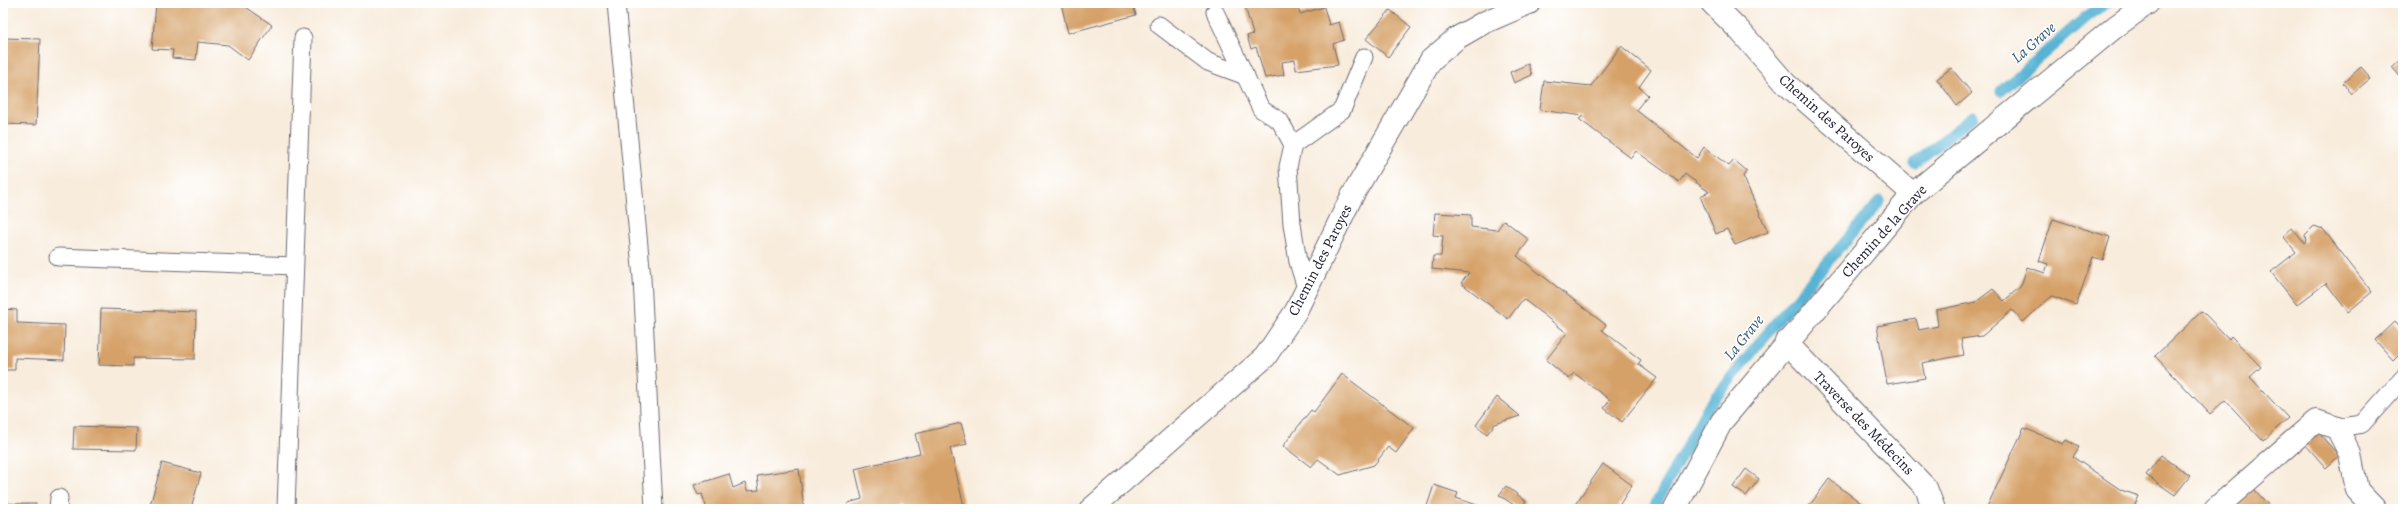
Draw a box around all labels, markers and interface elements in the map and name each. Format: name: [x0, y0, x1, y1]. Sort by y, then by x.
water label: La Grave: [2007, 17, 2061, 68]
street label: Chemin des Paroyes: [1775, 69, 1879, 167]
street label: Chemin de la Grave: [1837, 180, 1931, 282]
street label: Chemin des Paroyes: [1283, 201, 1357, 319]
water label: La Grave: [1719, 310, 1769, 365]
street label: Traverse des Médecins: [1809, 367, 1919, 479]

